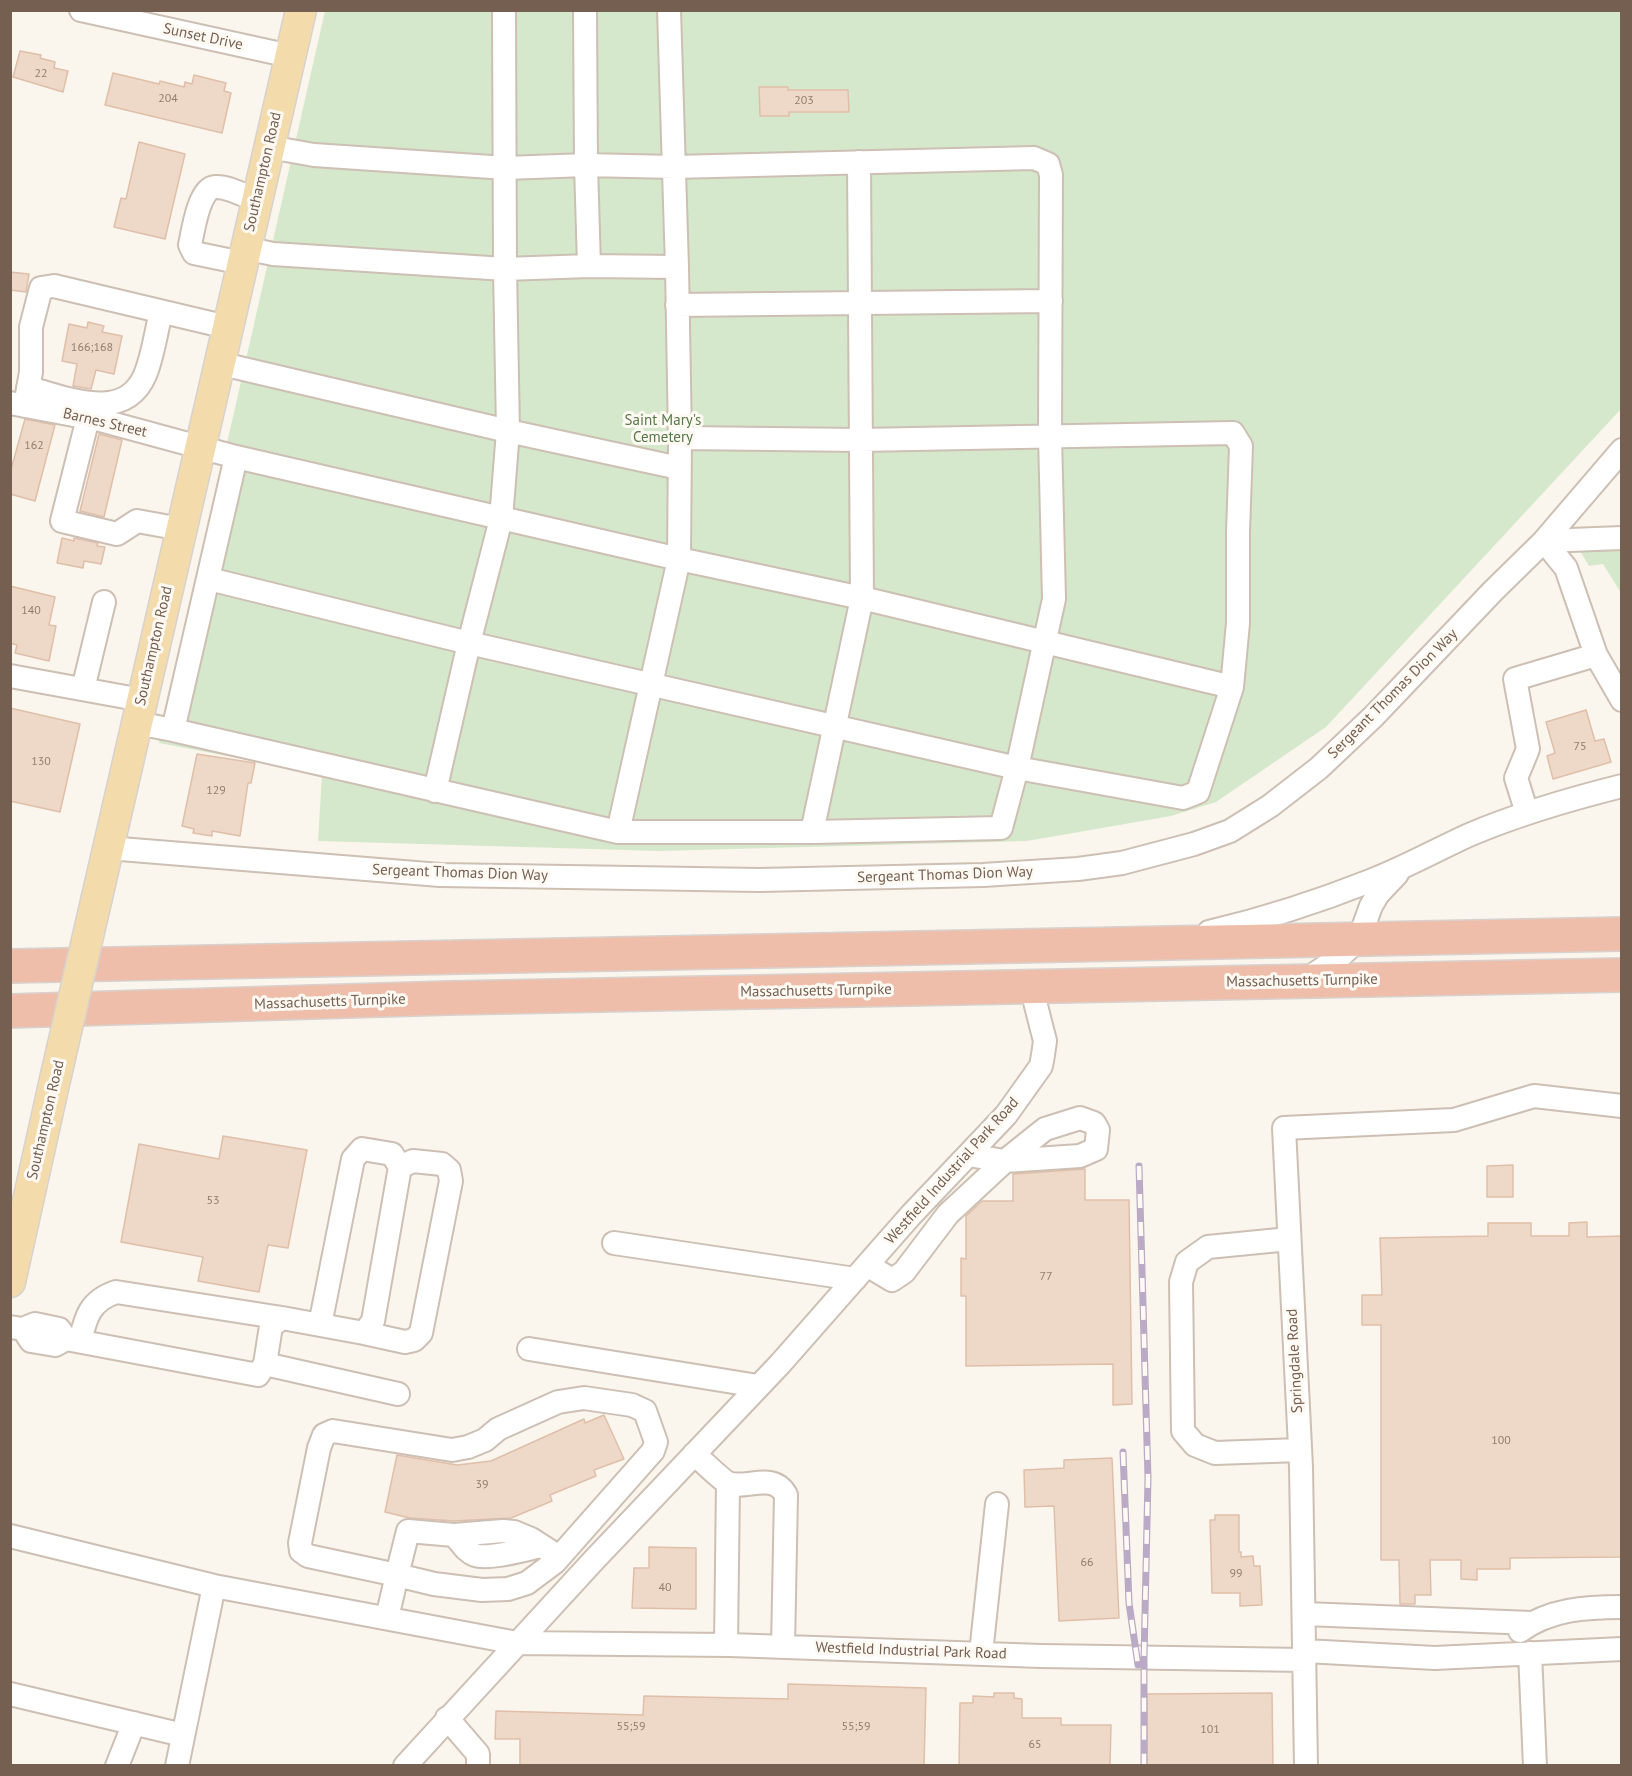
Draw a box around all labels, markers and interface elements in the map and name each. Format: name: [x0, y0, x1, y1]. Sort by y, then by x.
street label: Sunset Drive: [162, 20, 244, 54]
house number: 22: [34, 67, 48, 81]
house number: 204: [158, 92, 178, 106]
house number: 203: [794, 94, 814, 108]
street label: Southampton Road: [241, 111, 285, 233]
house number: 166;168: [71, 341, 113, 355]
street label: Barnes Street: [61, 405, 149, 441]
park label: Saint Mary's Cemetery: [625, 412, 701, 447]
house number: 162: [24, 439, 44, 453]
street label: Southampton Road: [132, 585, 176, 707]
house number: 140: [21, 604, 41, 618]
street label: Sergeant Thomas Dion Way: [1324, 625, 1462, 763]
house number: 75: [1573, 740, 1587, 754]
house number: 130: [31, 755, 51, 769]
house number: 129: [206, 784, 226, 798]
street label: Sergeant Thomas Dion Way: [372, 861, 548, 885]
street label: Sergeant Thomas Dion Way: [857, 863, 1033, 887]
street label: Massachusetts Turnpike: [1226, 971, 1378, 991]
street label: Massachusetts Turnpike: [740, 981, 892, 1001]
street label: Massachusetts Turnpike: [254, 990, 406, 1014]
street label: Southampton Road: [24, 1059, 68, 1181]
street label: Westfield Industrial Park Road: [881, 1094, 1023, 1248]
house number: 53: [206, 1194, 220, 1208]
house number: 77: [1039, 1270, 1053, 1284]
street label: Springdale Road: [1283, 1308, 1307, 1414]
house number: 100: [1491, 1434, 1511, 1448]
house number: 39: [475, 1478, 489, 1492]
house number: 66: [1080, 1556, 1094, 1570]
house number: 99: [1229, 1567, 1243, 1581]
house number: 40: [658, 1581, 672, 1595]
street label: Westfield Industrial Park Road: [815, 1639, 1007, 1663]
house number: 55;59: [616, 1720, 646, 1734]
house number: 55;59: [841, 1720, 871, 1734]
house number: 101: [1200, 1723, 1220, 1737]
house number: 65: [1028, 1738, 1042, 1752]

